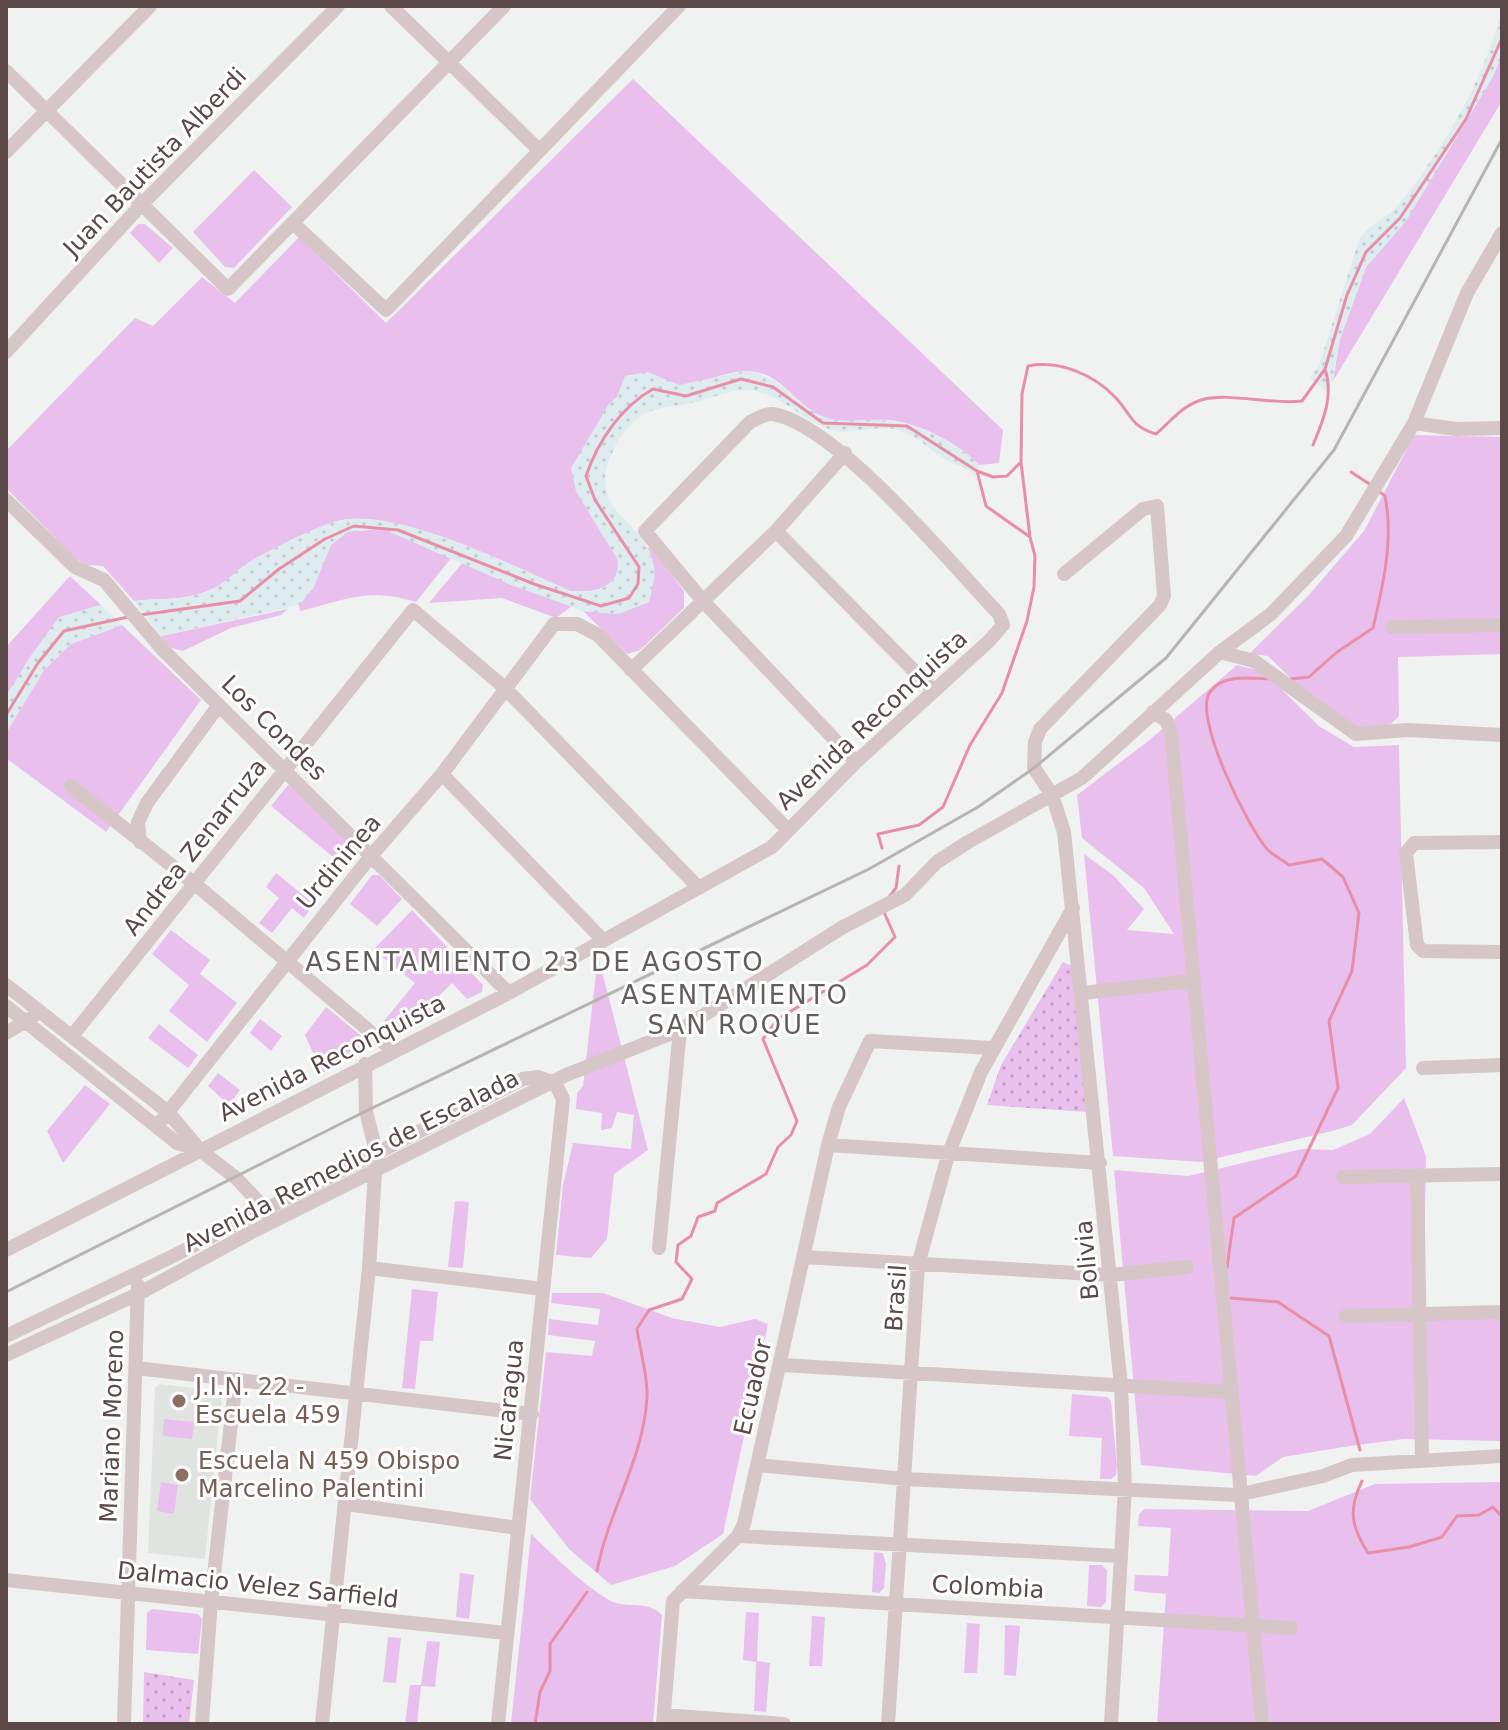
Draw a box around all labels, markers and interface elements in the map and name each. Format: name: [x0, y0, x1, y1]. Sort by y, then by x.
street label: Juan Bautista Alberdi: [56, 62, 252, 263]
street label: Avenida Reconquista: [771, 624, 973, 816]
street label: Los Condes: [216, 670, 332, 786]
street label: Andrea Zenarruza: [117, 753, 273, 941]
street label: Urdininea: [291, 809, 387, 915]
district label: ASENTAMIENTO 23 DE AGOSTO: [305, 947, 765, 977]
district label: ASENTAMIENTO SAN ROQUE: [621, 980, 849, 1040]
street label: Avenida Reconquista: [214, 989, 450, 1127]
street label: Avenida Remedios de Escalada: [178, 1064, 524, 1258]
street label: Bolivia: [1070, 1219, 1104, 1301]
street label: Brasil: [880, 1264, 912, 1332]
street label: Mariano Moreno: [95, 1329, 129, 1523]
street label: Ecuador: [728, 1336, 778, 1438]
street label: Nicaragua: [489, 1338, 529, 1462]
place label: J.I.N. 22 - Escuela 459: [193, 1373, 341, 1429]
marker: J.I.N. 22 - Escuela 459: [170, 1392, 188, 1410]
place label: Escuela N 459 Obispo Marcelino Palentini: [198, 1447, 460, 1503]
marker: Escuela N 459 Obispo Marcelino Palentini: [173, 1466, 191, 1484]
street label: Dalmacio Velez Sarfield: [116, 1556, 400, 1614]
street label: Colombia: [931, 1570, 1045, 1604]

